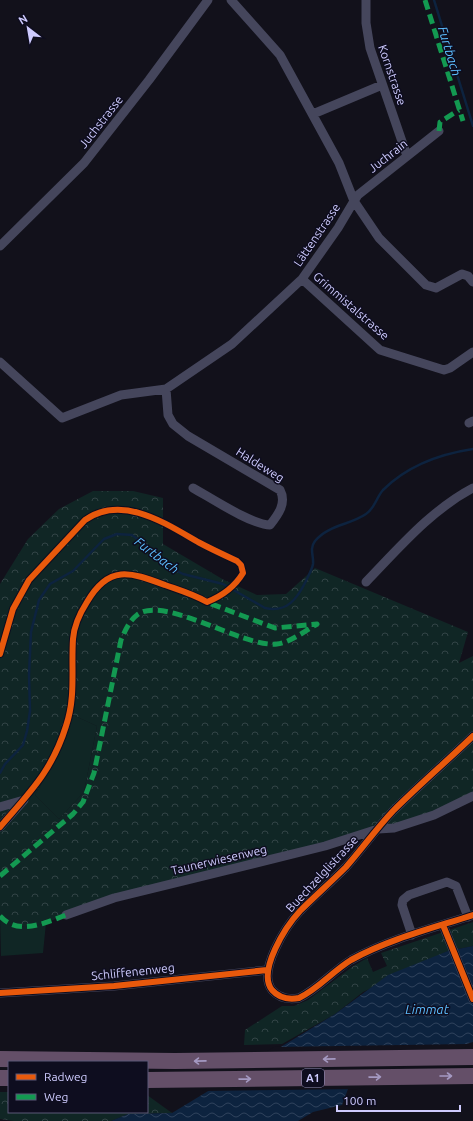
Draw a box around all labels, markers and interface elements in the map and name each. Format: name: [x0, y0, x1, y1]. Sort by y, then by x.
north arrow: [8, 8, 48, 48]
text: N: [16, 12, 29, 27]
water label: Furtbach: [436, 24, 464, 78]
street label: Kornstrasse: [376, 43, 409, 107]
street label: Juchstrasse: [76, 93, 125, 150]
street label: Juchrain: [366, 136, 410, 175]
street label: Lättenstrasse: [291, 201, 342, 269]
street label: Grimmistalstrasse: [311, 269, 392, 342]
street label: Haldeweg: [234, 445, 287, 484]
water label: Furtbach: [132, 534, 182, 576]
street label: Buechzelglistrasse: [283, 833, 360, 914]
street label: Taunerwiesenweg: [170, 842, 268, 877]
street label: Schliffenenweg: [91, 961, 175, 982]
water label: Limmat: [405, 1002, 450, 1016]
one-way arrow: [323, 1055, 336, 1063]
one-way arrow: [194, 1057, 207, 1065]
legend: [8, 1061, 148, 1113]
road number: A1: [302, 1069, 324, 1087]
text: Radweg: [44, 1070, 87, 1083]
one-way arrow: [439, 1072, 452, 1080]
one-way arrow: [368, 1073, 381, 1081]
one-way arrow: [238, 1075, 251, 1083]
scale bar: [337, 1087, 460, 1113]
text: Weg: [44, 1090, 68, 1103]
text: 100 m: [343, 1094, 376, 1107]

